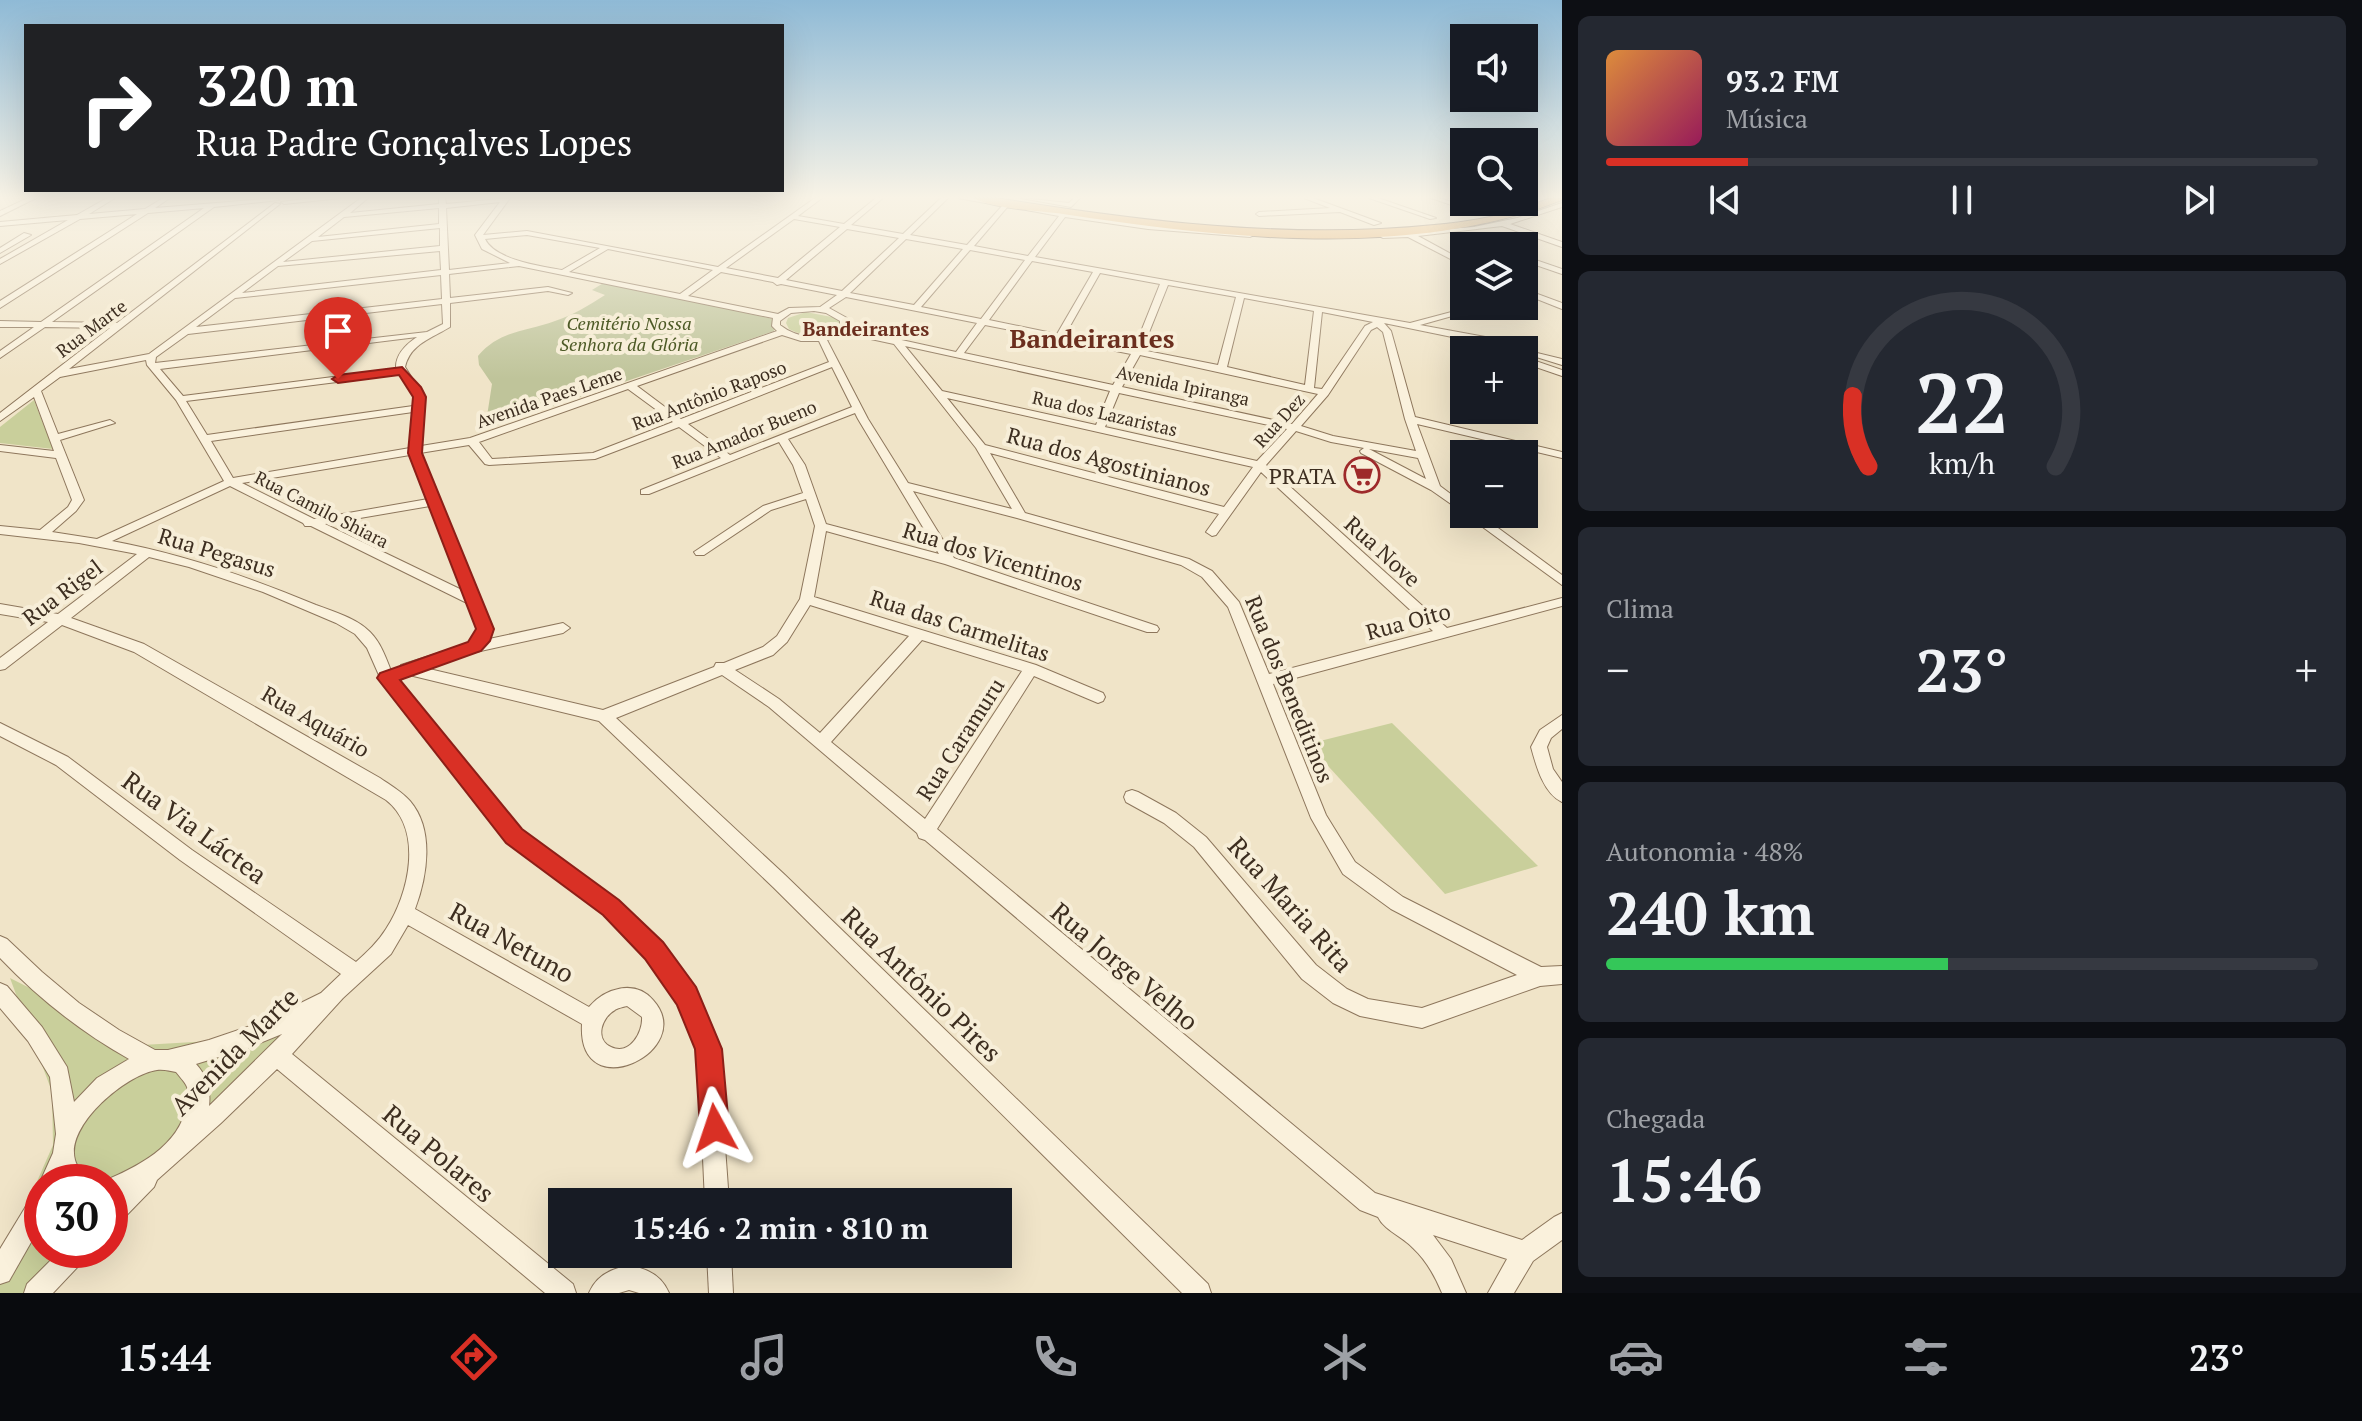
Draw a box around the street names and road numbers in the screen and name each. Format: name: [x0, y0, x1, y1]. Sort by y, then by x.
street label: Rua Marte: [51, 294, 131, 362]
street label: Rua Antônio Raposo: [628, 354, 790, 435]
street label: Avenida Ipiranga: [1114, 359, 1252, 411]
street label: Avenida Paes Leme: [473, 361, 625, 433]
street label: Rua dos Lazaristas: [1030, 385, 1180, 441]
street label: Rua Dez: [1248, 388, 1310, 452]
street label: Rua Amador Bueno: [668, 394, 820, 474]
street label: Rua dos Agostinianos: [1004, 420, 1214, 502]
street label: Rua Camilo Shiara: [251, 465, 393, 553]
street label: Rua Nove: [1339, 509, 1427, 593]
street label: Rua dos Vicentinos: [899, 515, 1087, 597]
street label: Rua Pegasus: [155, 520, 279, 584]
street label: Rua Rigel: [16, 552, 108, 632]
street label: Rua das Carmelitas: [867, 582, 1053, 668]
street label: Rua dos Beneditinos: [1239, 591, 1341, 787]
street label: Rua Oito: [1363, 596, 1453, 646]
street label: Rua Caramuru: [910, 672, 1011, 806]
street label: Rua Aquário: [257, 678, 375, 764]
street label: Rua Via Láctea: [116, 763, 274, 891]
street label: Rua Maria Rita: [1221, 829, 1361, 979]
street label: Rua Netuno: [444, 894, 580, 990]
street label: Rua Jorge Velho: [1044, 894, 1206, 1038]
street label: Rua Antônio Pires: [835, 899, 1009, 1069]
street label: Avenida Marte: [163, 980, 305, 1122]
street label: Rua Polares: [376, 1096, 502, 1210]

